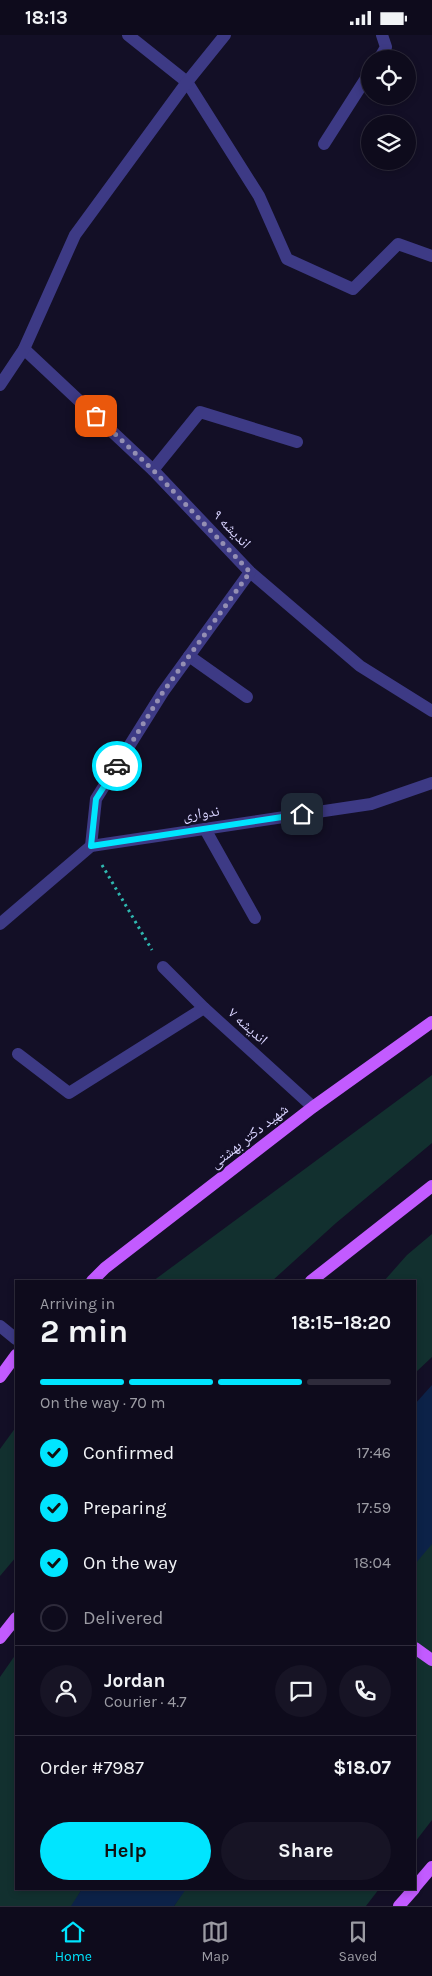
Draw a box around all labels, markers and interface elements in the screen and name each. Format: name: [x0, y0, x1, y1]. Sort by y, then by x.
text: 18:13: [25, 7, 68, 29]
map controls: [361, 50, 416, 170]
button: locate: [361, 50, 416, 105]
button: layers: [361, 115, 416, 170]
pin: [75, 395, 117, 437]
icon: bag: [82, 402, 110, 430]
street label: اندیشه ۹: [209, 506, 255, 552]
courier: [92, 741, 142, 791]
icon: car: [103, 752, 131, 780]
pin: [281, 793, 323, 835]
icon: home: [288, 800, 316, 828]
street label: ندواری: [181, 802, 221, 825]
street label: اندیشه ۷: [225, 1004, 271, 1048]
street label: شهید دکتر بهشتی: [206, 1100, 293, 1173]
text: Arriving in: [40, 1294, 115, 1313]
text: 18:15–18:20: [291, 1312, 391, 1334]
text: 2 min: [40, 1313, 128, 1350]
text: On the way · 70 m: [40, 1393, 166, 1412]
icon: check: [40, 1439, 68, 1467]
text: Confirmed: [83, 1442, 174, 1464]
text: 17:46: [356, 1443, 391, 1462]
icon: check: [40, 1494, 68, 1522]
text: Preparing: [83, 1497, 166, 1519]
text: 17:59: [356, 1498, 391, 1517]
icon: check: [40, 1549, 68, 1577]
text: On the way: [83, 1552, 177, 1574]
text: 18:04: [354, 1553, 391, 1572]
text: Delivered: [83, 1607, 163, 1629]
button: person: [40, 1665, 92, 1717]
button: chat: [275, 1665, 327, 1717]
button: phone: [339, 1665, 391, 1717]
text: Jordan: [104, 1670, 165, 1692]
text: Courier · 4.7: [104, 1692, 187, 1711]
text: Order #7987: [40, 1757, 144, 1779]
text: $18.07: [333, 1757, 391, 1779]
button: Help: [40, 1822, 211, 1880]
button: Share: [221, 1822, 391, 1880]
tab: Home: [55, 1918, 92, 1965]
tab: Map: [201, 1918, 229, 1965]
tab: Saved: [339, 1918, 377, 1965]

